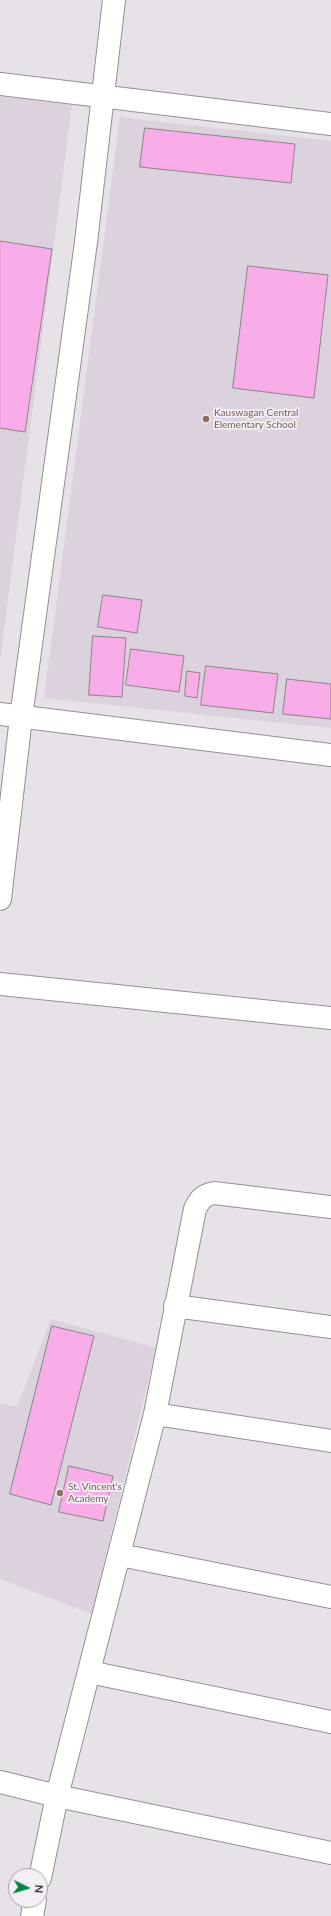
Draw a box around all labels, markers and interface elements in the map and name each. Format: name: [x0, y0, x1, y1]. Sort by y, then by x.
place label: Kauswagan Central Elementary School: [214, 407, 298, 430]
marker: Kauswagan Central Elementary School: [201, 414, 211, 424]
place label: St. Vincent’s Academy: [68, 1481, 122, 1504]
marker: St. Vincent’s Academy: [55, 1488, 65, 1498]
north arrow: [8, 1868, 48, 1908]
text: N: [33, 1884, 46, 1894]

